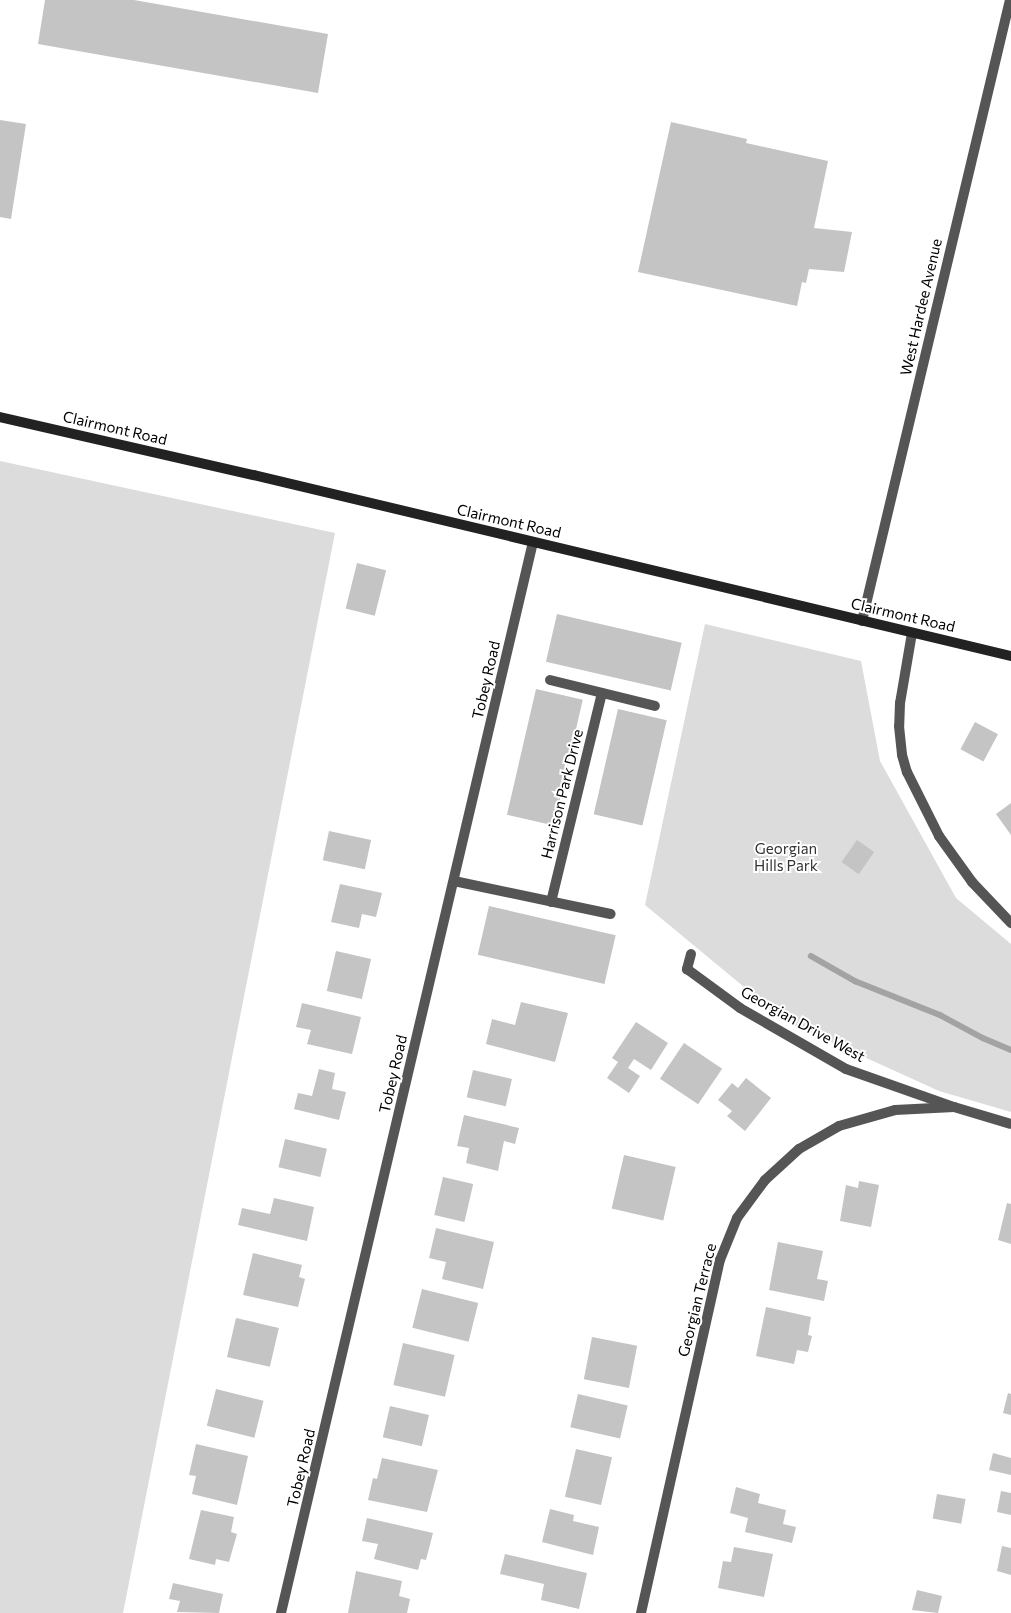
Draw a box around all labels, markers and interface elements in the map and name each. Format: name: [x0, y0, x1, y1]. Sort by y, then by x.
street label: West Hardee Avenue: [896, 237, 946, 377]
street label: Clairmont Road: [61, 407, 169, 449]
street label: Clairmont Road: [455, 500, 563, 542]
street label: Clairmont Road: [849, 594, 957, 636]
street label: Tobey Road: [468, 639, 504, 721]
street label: Harrison Park Drive: [537, 727, 587, 861]
park label: Georgian Hills Park: [754, 839, 818, 874]
street label: Georgian Drive West: [738, 982, 868, 1066]
street label: Tobey Road: [375, 1033, 411, 1115]
street label: Georgian Terrace: [674, 1241, 720, 1359]
street label: Tobey Road: [283, 1427, 319, 1509]

